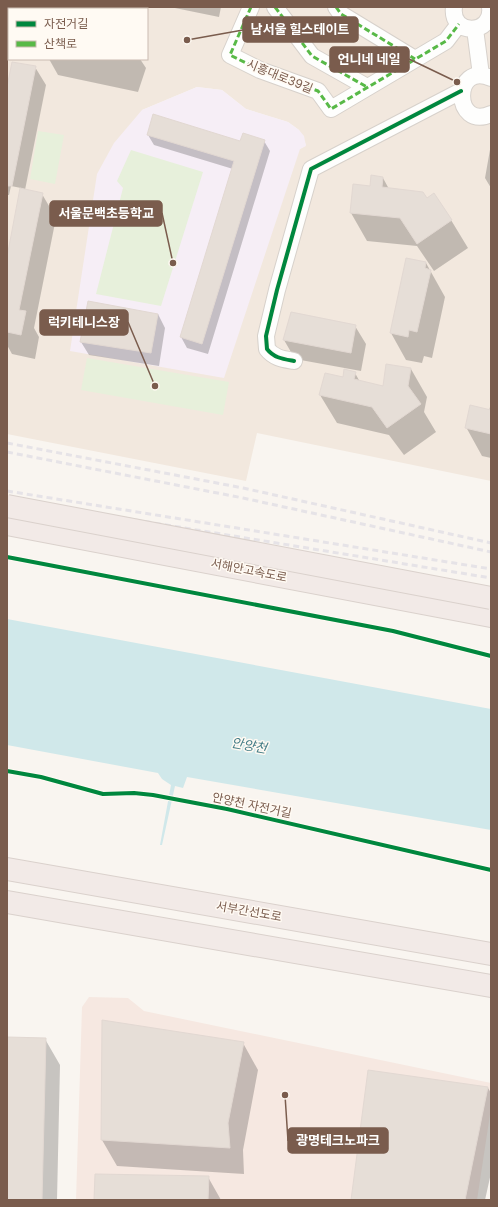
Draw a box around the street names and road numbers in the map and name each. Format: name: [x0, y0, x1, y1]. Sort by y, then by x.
street label: 시흥대로39길: [245, 56, 315, 96]
street label: 서해안고속도로: [210, 555, 288, 585]
street label: 안양천 자전거길: [211, 789, 293, 821]
street label: 서부간선도로: [215, 898, 283, 924]

